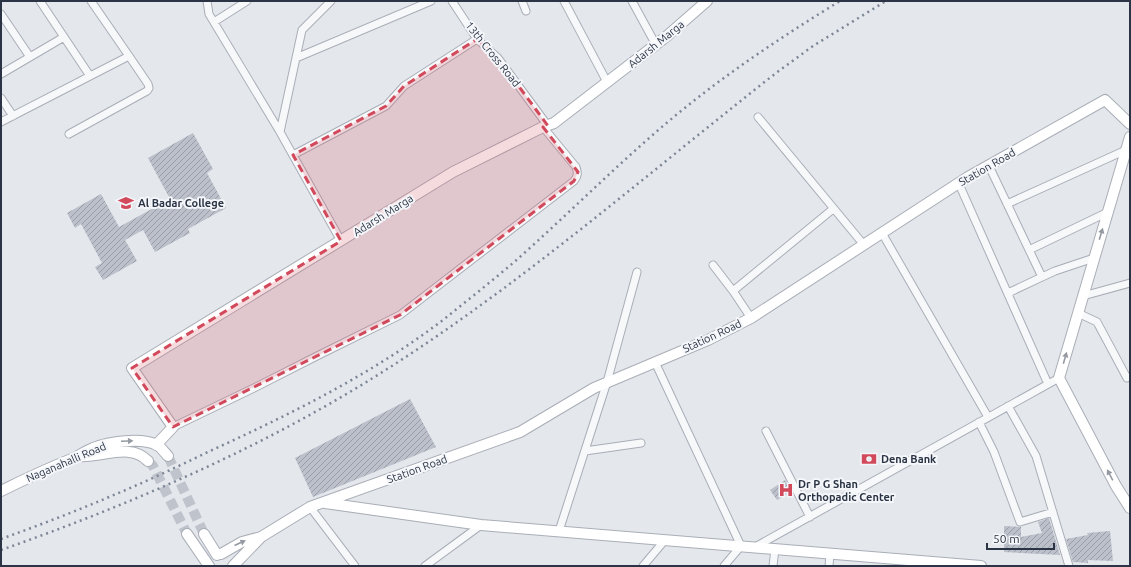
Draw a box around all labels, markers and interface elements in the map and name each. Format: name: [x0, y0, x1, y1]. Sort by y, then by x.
street label: Adarsh Marga: [626, 18, 686, 70]
street label: 13th Cross Road: [463, 19, 523, 89]
street label: Station Road: [957, 146, 1017, 188]
street label: Adarsh Marga: [351, 192, 415, 238]
school or university icon: Al Badar College: [117, 194, 135, 212]
place label: Al Badar College: [138, 197, 224, 209]
one-way arrow: [1098, 227, 1104, 239]
street label: Station Road: [681, 317, 743, 355]
one-way arrow: [1062, 352, 1068, 365]
one-way arrow: [121, 438, 133, 445]
street label: Naganahalli Road: [24, 440, 108, 484]
bank icon: Dena Bank: [860, 450, 878, 468]
street label: Station Road: [385, 453, 449, 485]
place label: Dena Bank: [881, 453, 937, 465]
one-way arrow: [1107, 469, 1113, 481]
place label: Dr P G Shan Orthopadic Center: [798, 478, 895, 503]
hospital icon: Dr P G Shan Orthopadic Center: [777, 481, 795, 499]
scale bar: [987, 525, 1054, 551]
text: 50 m: [993, 532, 1020, 545]
one-way arrow: [234, 540, 246, 546]

